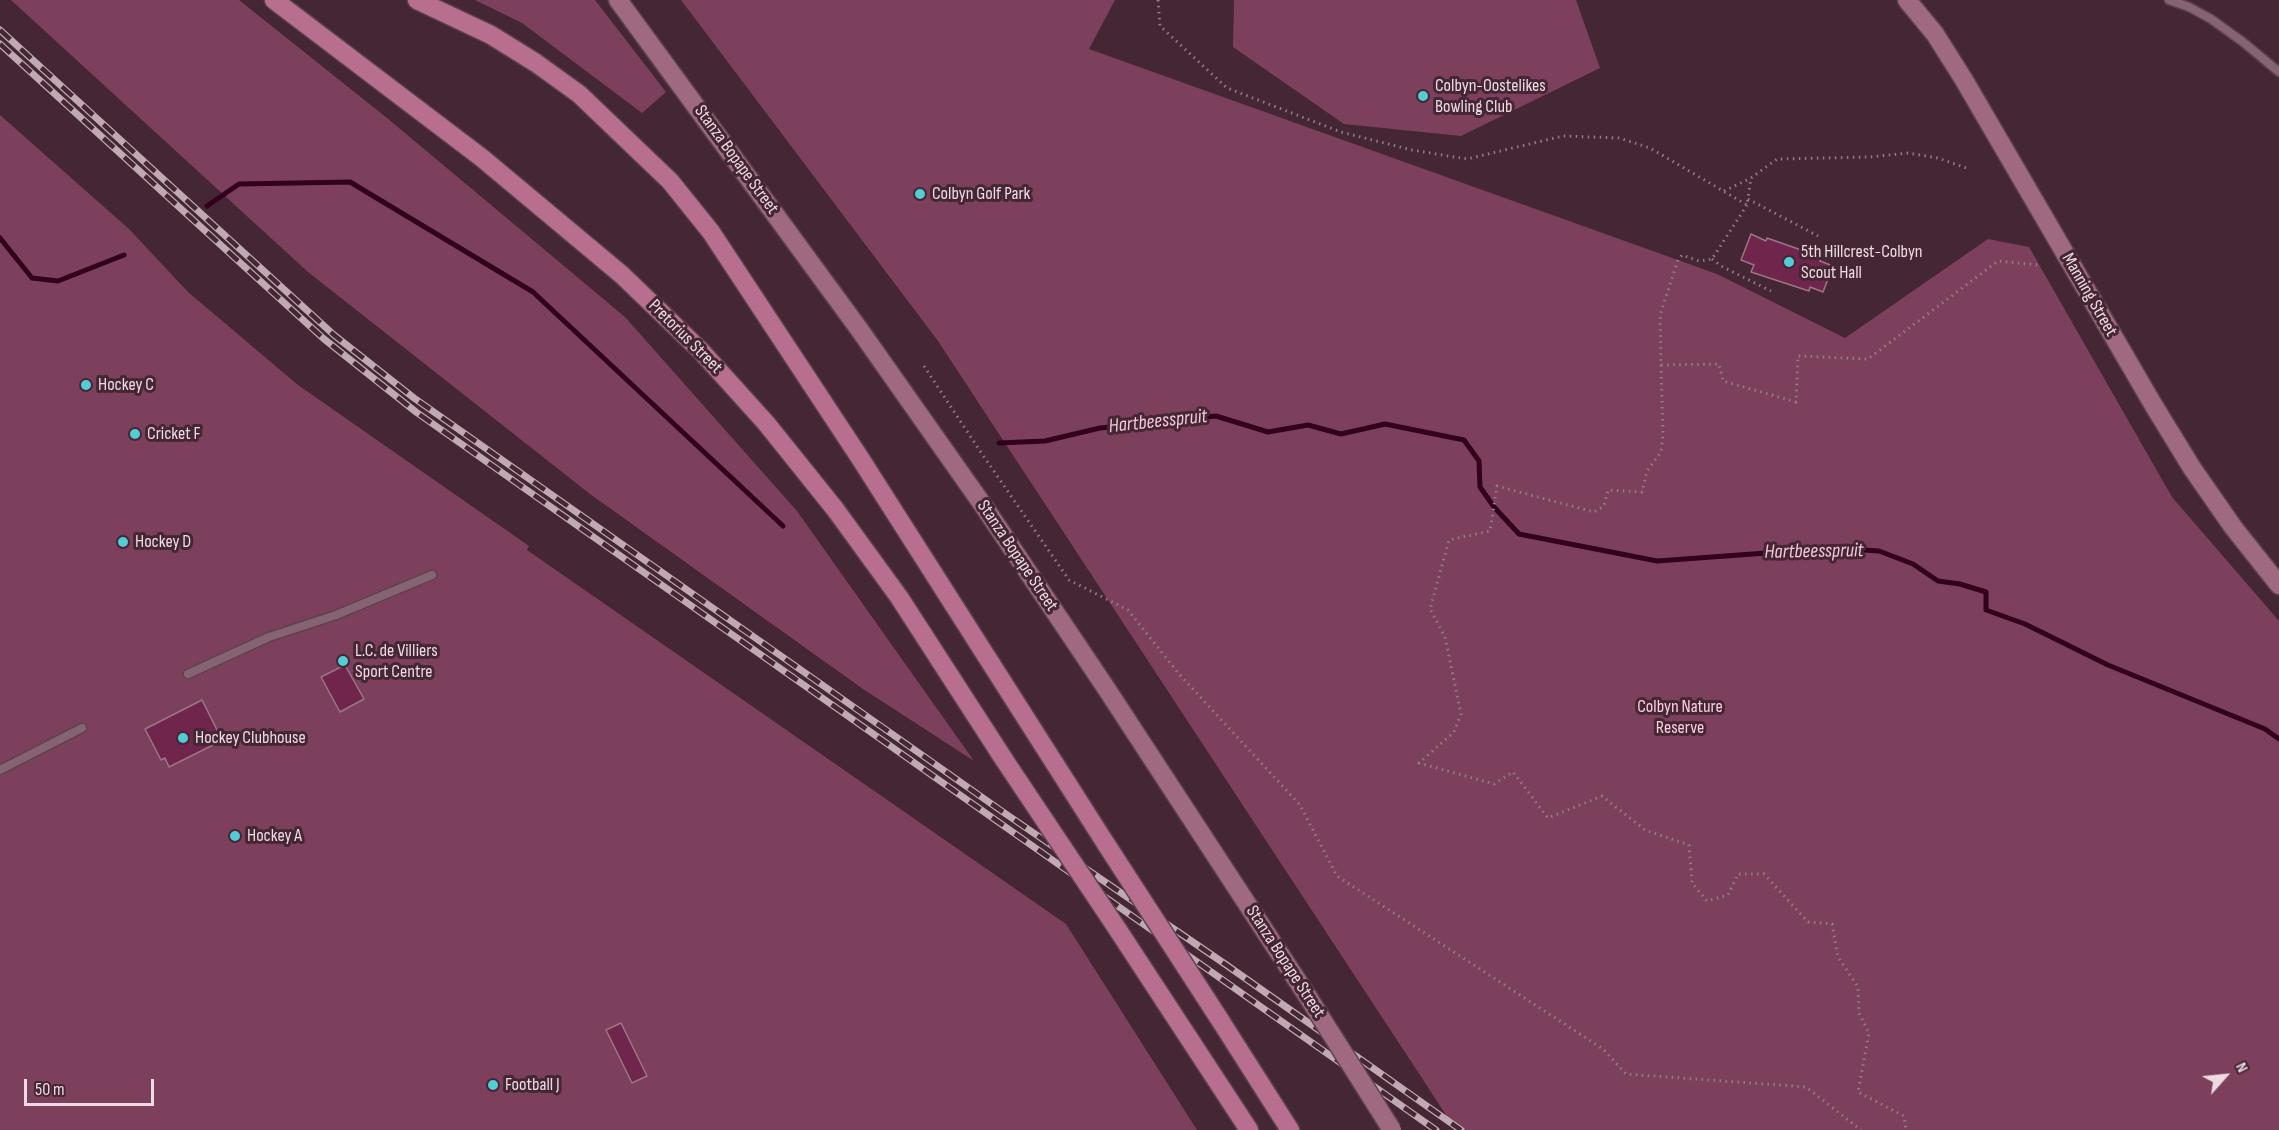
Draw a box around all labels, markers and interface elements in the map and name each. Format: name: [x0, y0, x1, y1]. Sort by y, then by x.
place label: Colbyn-Oostelikes Bowling Club: [1435, 75, 1546, 118]
marker: Colbyn-Oostelikes Bowling Club: [1416, 89, 1430, 103]
street label: Stanza Bopape Street: [689, 101, 783, 219]
place label: Colbyn Golf Park: [932, 183, 1030, 205]
marker: Colbyn Golf Park: [913, 187, 927, 201]
place label: 5th Hillcrest-Colbyn Scout Hall: [1801, 241, 1923, 284]
street label: Manning Street: [2057, 250, 2121, 340]
marker: 5th Hillcrest-Colbyn Scout Hall: [1782, 255, 1796, 269]
street label: Pretorius Street: [643, 295, 727, 379]
place label: Hockey C: [98, 374, 154, 396]
marker: Hockey C: [79, 378, 93, 392]
water label: Hartbeesspruit: [1107, 405, 1209, 439]
place label: Cricket F: [147, 423, 201, 445]
marker: Cricket F: [128, 427, 142, 441]
street label: Stanza Bopape Street: [972, 496, 1062, 616]
place label: Hockey D: [135, 531, 191, 553]
marker: Hockey D: [116, 535, 130, 549]
water label: Hartbeesspruit: [1764, 539, 1864, 565]
place label: L.C. de Villiers Sport Centre: [355, 640, 438, 682]
marker: L.C. de Villiers Sport Centre: [336, 654, 350, 668]
park label: Colbyn Nature Reserve: [1637, 696, 1723, 738]
place label: Hockey Clubhouse: [195, 727, 306, 749]
marker: Hockey Clubhouse: [176, 731, 190, 745]
place label: Hockey A: [247, 825, 302, 847]
marker: Hockey A: [228, 829, 242, 843]
street label: Stanza Bopape Street: [1241, 902, 1329, 1022]
north arrow: [2195, 1046, 2255, 1106]
text: N: [2231, 1059, 2252, 1076]
scale bar: [27, 1067, 158, 1105]
place label: Football J: [505, 1074, 560, 1096]
marker: Football J: [486, 1078, 500, 1092]
text: 50 m: [35, 1079, 65, 1100]

